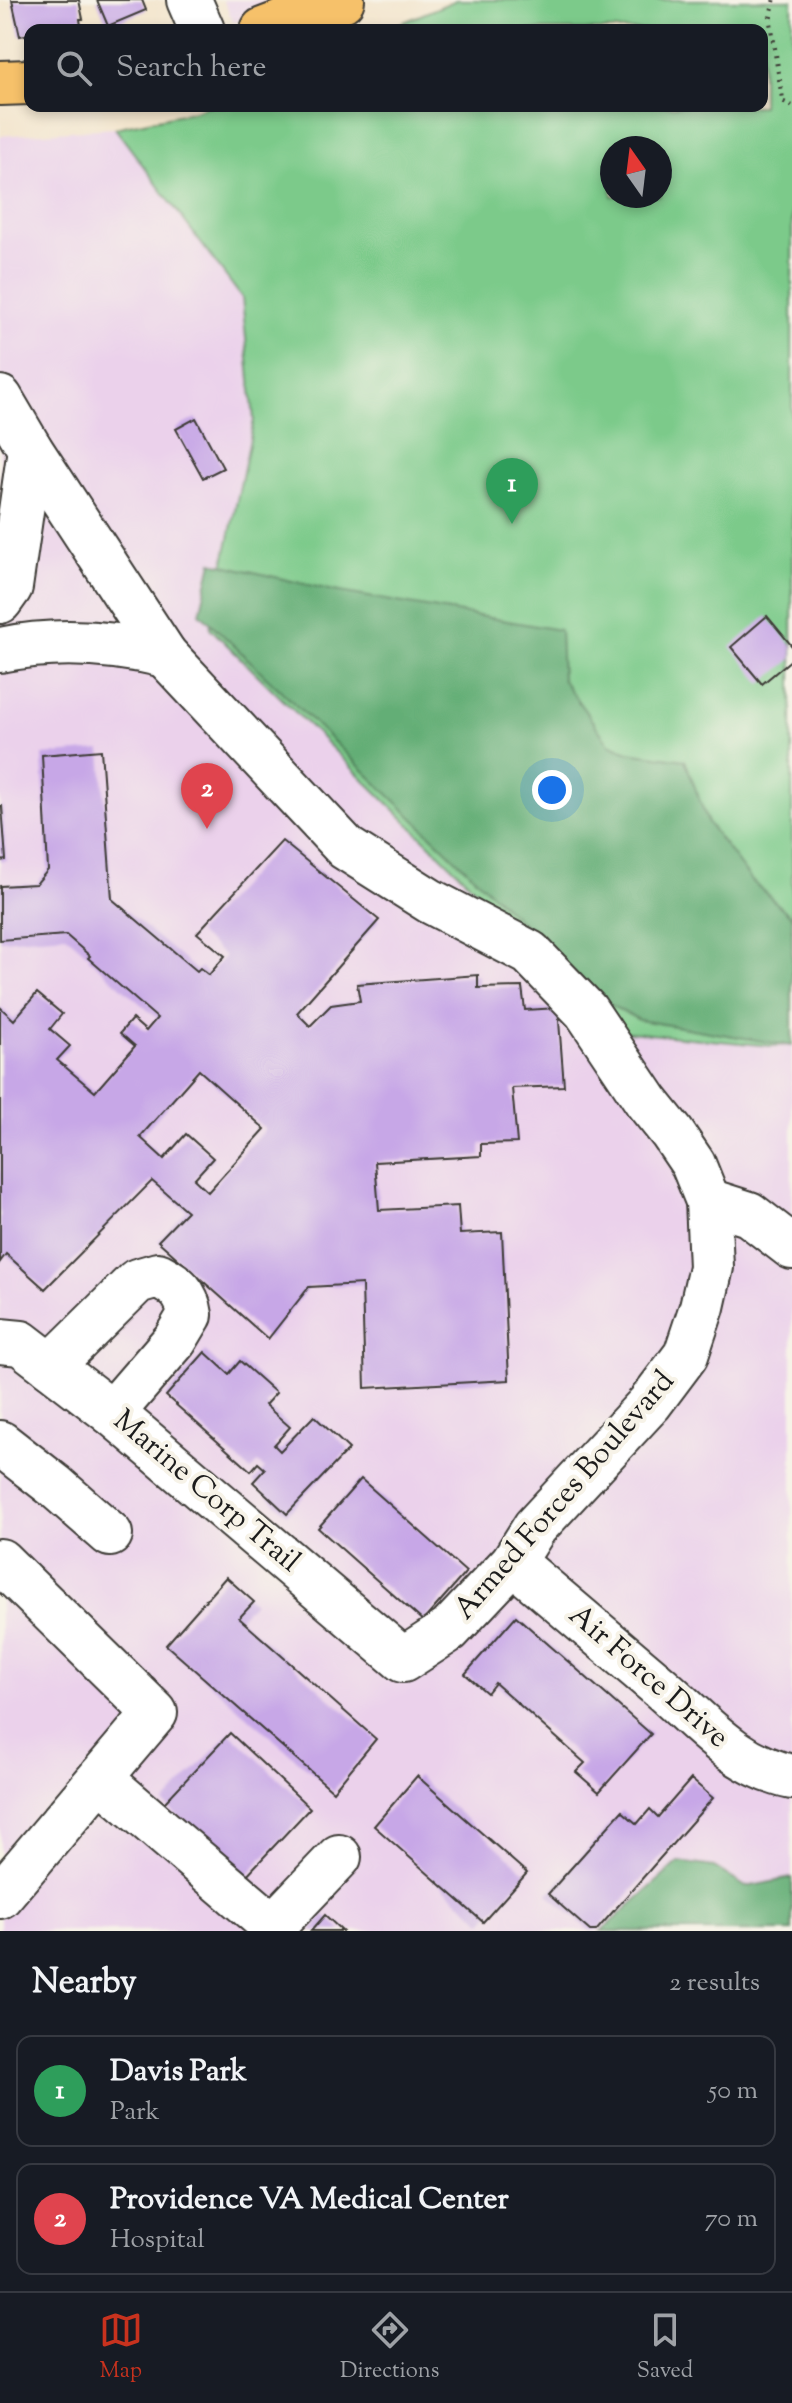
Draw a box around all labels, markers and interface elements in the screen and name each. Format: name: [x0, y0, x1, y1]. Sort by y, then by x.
search box: [24, 24, 768, 112]
icon: search: [52, 46, 96, 90]
text: Search here: [116, 47, 266, 90]
north arrow: [600, 136, 672, 208]
pin: 1: [486, 458, 538, 524]
pin: 2: [181, 763, 233, 829]
your location: [532, 770, 572, 810]
street label: Armed Forces Boulevard: [444, 1362, 686, 1630]
street label: Marine Corp Trail: [103, 1401, 309, 1583]
street label: Air Force Drive: [558, 1595, 738, 1759]
text: Nearby: [32, 1959, 137, 2008]
text: 2 results: [669, 1965, 760, 2002]
text: Davis Park: [110, 2051, 247, 2094]
text: 1: [56, 2073, 64, 2110]
text: 50 m: [708, 2073, 758, 2110]
text: Park: [110, 2094, 160, 2131]
text: Providence VA Medical Center: [110, 2179, 509, 2222]
text: 2: [54, 2201, 66, 2238]
text: 70 m: [705, 2201, 758, 2238]
text: Hospital: [110, 2222, 205, 2259]
tab: Map: [99, 2308, 143, 2388]
tab: Directions: [340, 2308, 439, 2388]
tab: Saved: [637, 2308, 693, 2388]

